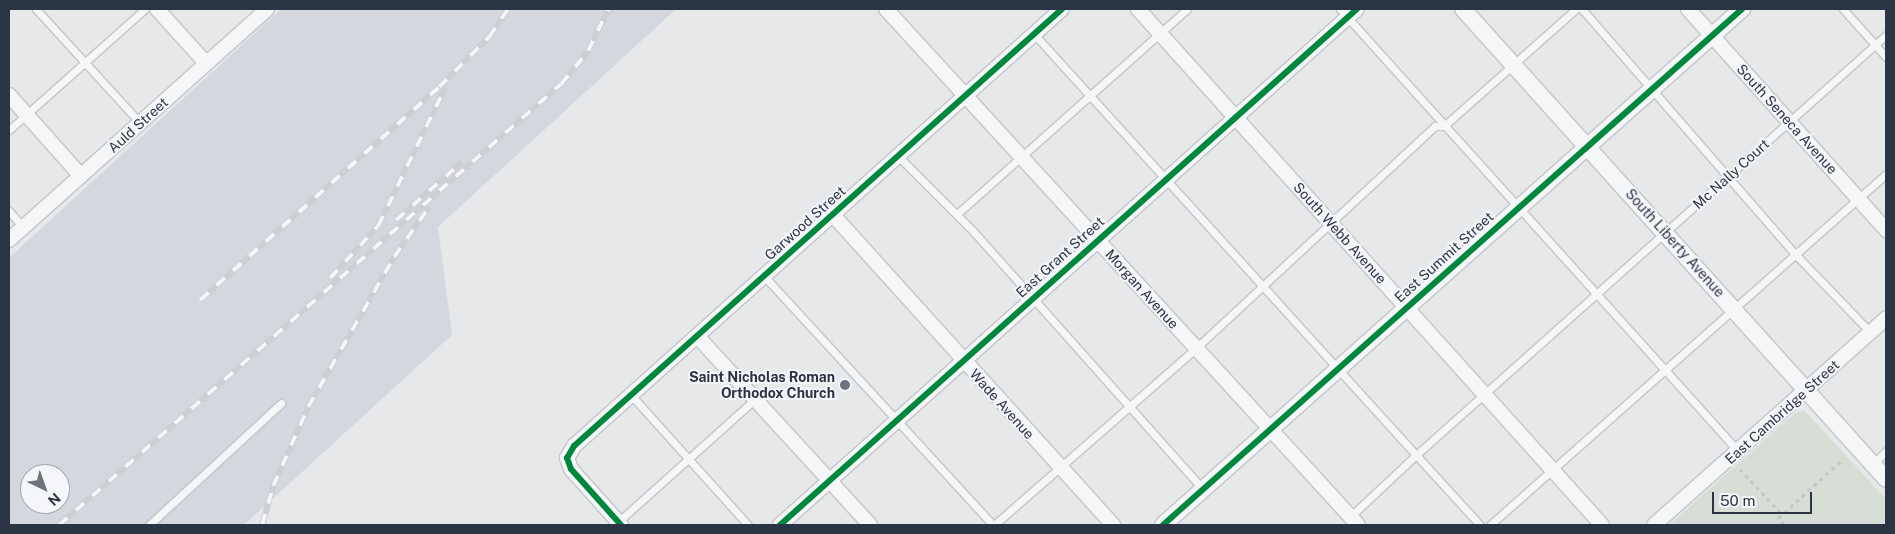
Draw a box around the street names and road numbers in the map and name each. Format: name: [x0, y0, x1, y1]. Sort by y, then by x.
street label: South Seneca Avenue: [1733, 60, 1841, 178]
street label: Auld Street: [105, 94, 171, 156]
street label: Mc Nally Court: [1689, 135, 1773, 213]
street label: South Webb Avenue: [1290, 179, 1390, 287]
street label: Garwood Street: [761, 182, 849, 264]
street label: South Liberty Avenue: [1622, 185, 1728, 301]
street label: East Summit Street: [1391, 208, 1497, 306]
street label: East Grant Street: [1012, 213, 1108, 301]
street label: Morgan Avenue: [1102, 246, 1182, 332]
street label: East Cambridge Street: [1721, 356, 1843, 468]
street label: Wade Avenue: [966, 366, 1038, 442]

